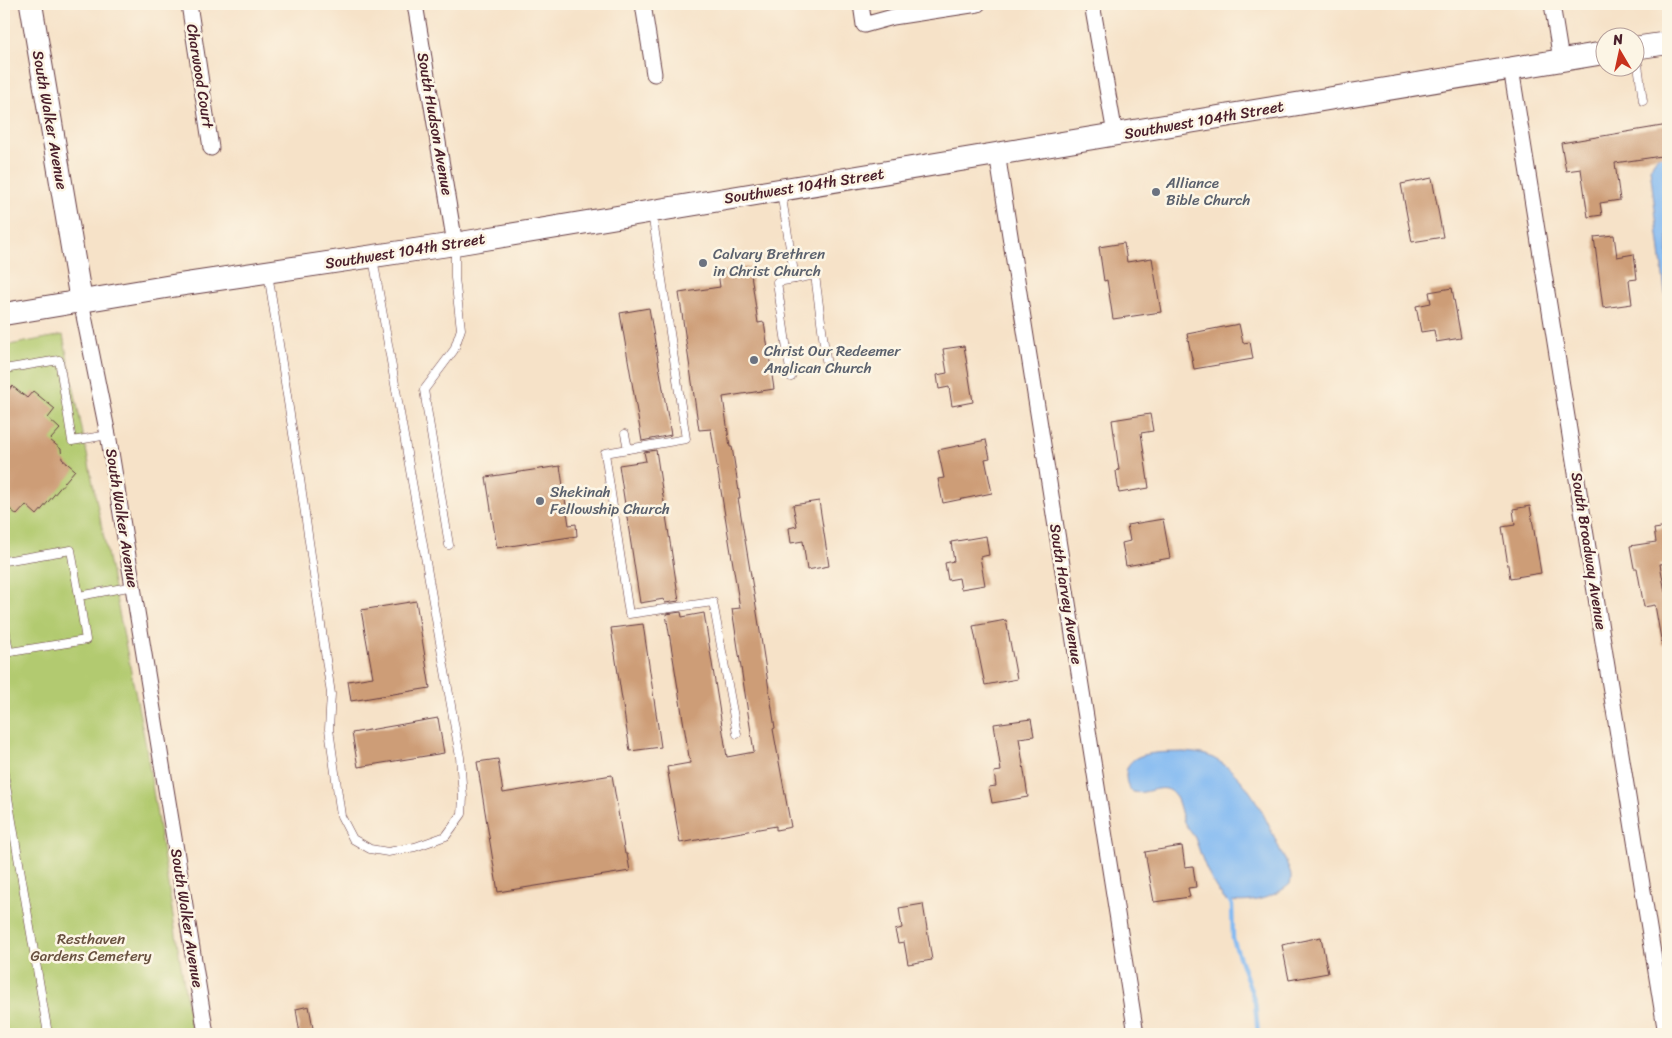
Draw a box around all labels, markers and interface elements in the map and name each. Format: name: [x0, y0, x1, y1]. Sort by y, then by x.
street label: Charwood Court: [179, 22, 221, 131]
text: N: [1610, 27, 1625, 53]
north arrow: [1594, 28, 1644, 78]
street label: South Walker Avenue: [25, 48, 75, 192]
street label: South Hudson Avenue: [410, 50, 460, 198]
street label: Southwest 104th Street: [1122, 93, 1286, 147]
street label: Southwest 104th Street: [722, 160, 886, 211]
place label: Alliance Bible Church: [1165, 170, 1251, 213]
marker: Alliance Bible Church: [1150, 186, 1162, 198]
street label: Southwest 104th Street: [323, 225, 487, 276]
place label: Calvary Brethren in Christ Church: [713, 241, 825, 284]
marker: Calvary Brethren in Christ Church: [697, 257, 709, 269]
place label: Christ Our Redeemer Anglican Church: [763, 338, 901, 381]
marker: Christ Our Redeemer Anglican Church: [748, 354, 760, 366]
street label: South Walker Avenue: [98, 446, 146, 590]
street label: South Broadway Avenue: [1564, 470, 1614, 632]
place label: Shekinah Fellowship Church: [550, 479, 670, 522]
marker: Shekinah Fellowship Church: [534, 495, 546, 507]
street label: South Harvey Avenue: [1042, 522, 1090, 667]
street label: South Walker Avenue: [163, 846, 211, 990]
park label: Resthaven Gardens Cemetery: [30, 926, 152, 969]

